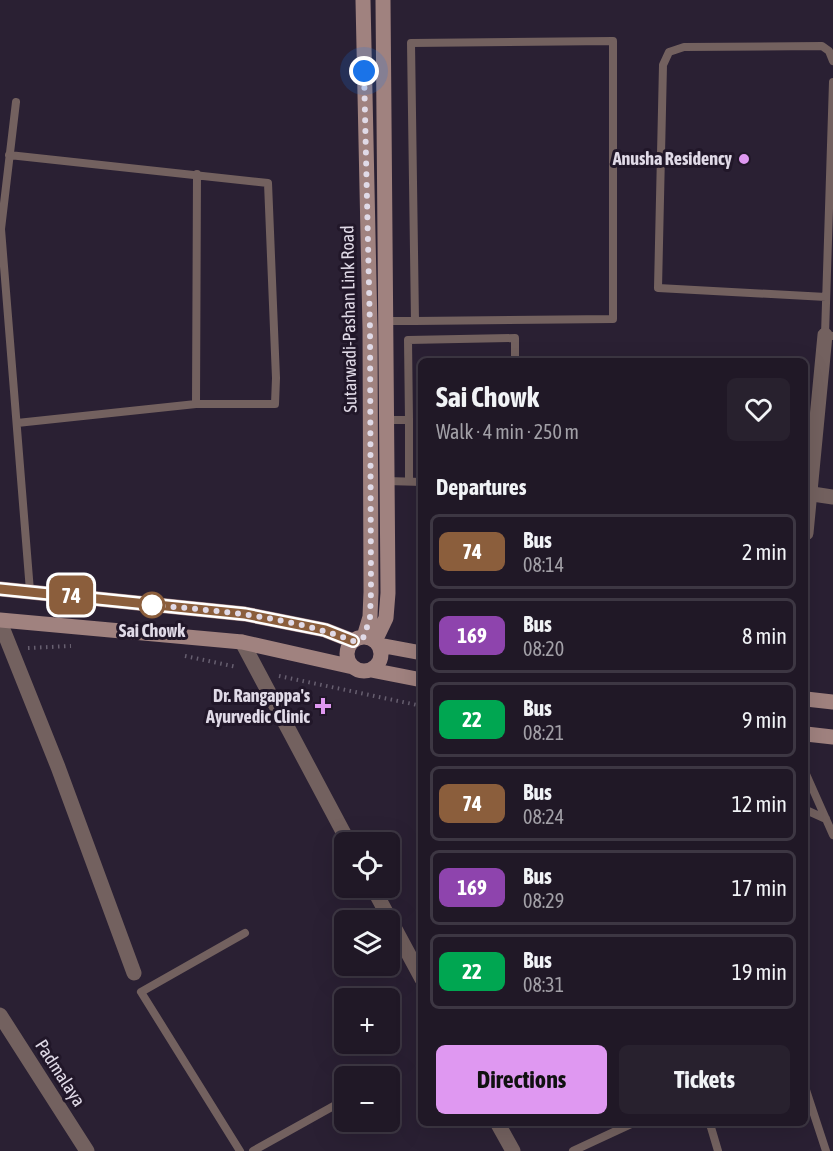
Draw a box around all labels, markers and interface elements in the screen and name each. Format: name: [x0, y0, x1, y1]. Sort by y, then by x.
your location: [349, 56, 379, 86]
place label: Anusha Residency: [612, 148, 733, 169]
marker: Anusha Residency: [737, 152, 751, 166]
street label: Sutarwadi-Pashan Link Road: [336, 225, 361, 413]
button: heart: [727, 378, 790, 441]
text: Sai Chowk: [436, 381, 539, 413]
text: Walk · 4 min · 250 m: [436, 420, 579, 443]
text: Departures: [436, 474, 526, 500]
text: Bus: [523, 527, 552, 553]
text: 74: [462, 539, 482, 563]
text: 2 min: [742, 539, 787, 565]
text: 08:14: [523, 553, 564, 576]
line badge: 74: [44, 576, 98, 614]
text: 74: [61, 583, 81, 607]
marker: Sai Chowk: [139, 592, 165, 618]
text: Bus: [523, 611, 552, 637]
place label: Sai Chowk: [119, 620, 186, 641]
text: 169: [457, 623, 487, 647]
text: 8 min: [742, 623, 787, 649]
text: 08:20: [523, 637, 564, 660]
place label: Dr. Rangappa's Ayurvedic Clinic: [205, 685, 311, 727]
text: Bus: [523, 695, 552, 721]
marker: Dr. Rangappa's Ayurvedic Clinic: [314, 697, 332, 715]
text: 22: [462, 707, 482, 731]
text: 9 min: [742, 707, 787, 733]
text: 08:21: [523, 721, 564, 744]
text: Bus: [523, 779, 552, 805]
text: 74: [462, 791, 482, 815]
text: 12 min: [732, 791, 787, 817]
text: 08:24: [523, 805, 564, 828]
map controls: [334, 832, 400, 1132]
button: locate: [334, 832, 400, 898]
text: Bus: [523, 863, 552, 889]
text: 169: [457, 875, 487, 899]
text: 17 min: [732, 875, 787, 901]
text: 08:29: [523, 889, 564, 912]
button: layers: [334, 910, 400, 976]
text: Bus: [523, 947, 552, 973]
text: 22: [462, 959, 482, 983]
text: 19 min: [732, 959, 787, 985]
text: 08:31: [523, 973, 564, 996]
button: +: [334, 988, 400, 1054]
street label: Padmalaya: [31, 1035, 90, 1110]
button: Directions: [436, 1045, 607, 1114]
button: Tickets: [619, 1045, 790, 1114]
button: −: [334, 1066, 400, 1132]

